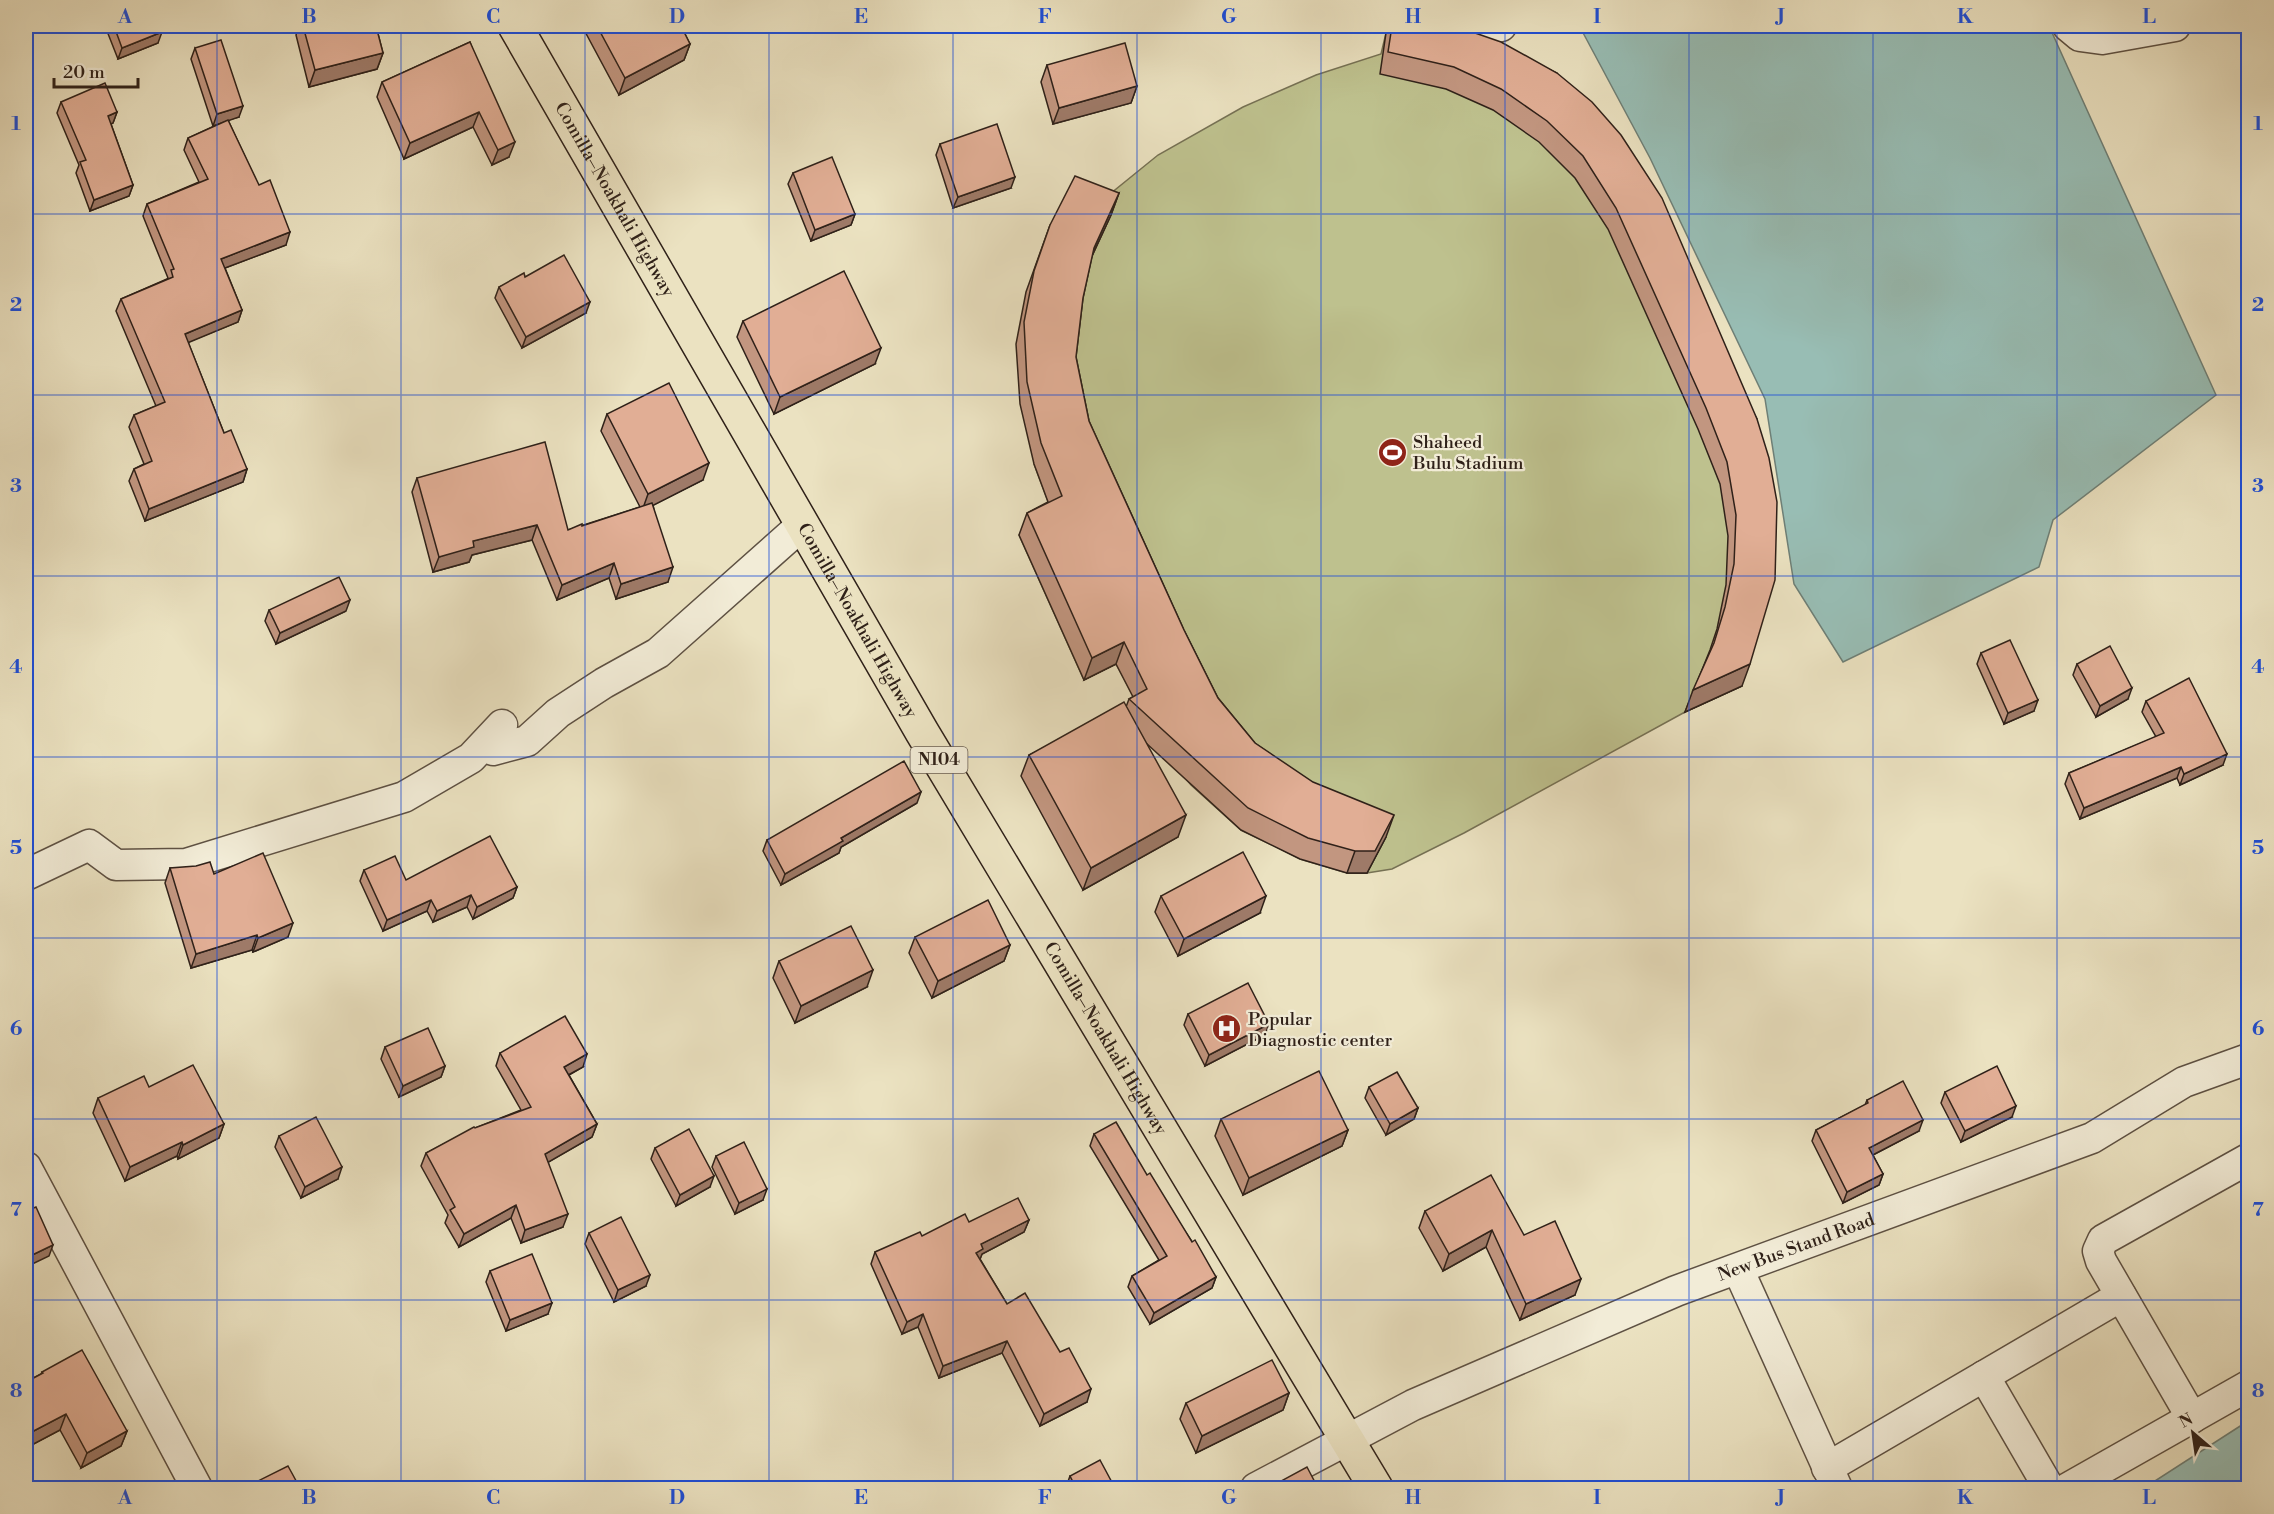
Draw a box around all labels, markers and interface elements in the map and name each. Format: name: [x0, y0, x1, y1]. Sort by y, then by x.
text: A: [117, 5, 133, 30]
text: B: [301, 5, 317, 30]
text: C: [486, 5, 500, 30]
text: D: [669, 5, 685, 30]
text: E: [854, 5, 868, 30]
text: F: [1038, 5, 1052, 30]
text: G: [1221, 5, 1237, 30]
text: H: [1405, 5, 1422, 30]
text: I: [1593, 5, 1601, 30]
text: J: [1774, 5, 1785, 30]
text: K: [1957, 5, 1974, 30]
text: L: [2142, 5, 2156, 30]
scale bar: [54, 51, 138, 89]
text: 20 m: [63, 61, 105, 84]
street label: Comilla–Noakhali Highway: [550, 98, 680, 301]
text: 1: [11, 112, 21, 137]
text: 1: [2253, 112, 2263, 137]
text: 2: [10, 293, 22, 318]
text: 2: [2252, 293, 2264, 318]
place label: Shaheed Bulu Stadium: [1412, 431, 1524, 475]
sports icon: Shaheed Bulu Stadium: [1376, 436, 1408, 468]
text: 3: [10, 474, 22, 499]
text: 3: [2252, 474, 2264, 499]
street label: Comilla–Noakhali Highway: [792, 519, 923, 722]
text: 4: [9, 655, 23, 680]
text: 4: [2251, 655, 2265, 680]
road number: N104: [910, 747, 968, 773]
text: 5: [10, 836, 22, 861]
text: 5: [2252, 836, 2264, 861]
street label: Comilla–Noakhali Highway: [1039, 938, 1173, 1139]
place label: Popular Diagnostic center: [1248, 1008, 1393, 1052]
hospital icon: Popular Diagnostic center: [1211, 1013, 1243, 1045]
text: 6: [10, 1017, 23, 1042]
text: 6: [2252, 1017, 2265, 1042]
text: 7: [10, 1198, 22, 1223]
text: 7: [2252, 1198, 2264, 1223]
street label: New Bus Stand Road: [1714, 1207, 1878, 1286]
text: 8: [10, 1379, 23, 1404]
text: 8: [2252, 1379, 2265, 1404]
north arrow: [2163, 1403, 2223, 1463]
text: N: [2176, 1409, 2197, 1433]
text: A: [117, 1486, 133, 1511]
text: B: [301, 1486, 317, 1511]
text: C: [486, 1486, 500, 1511]
text: D: [669, 1486, 685, 1511]
text: E: [854, 1486, 868, 1511]
text: F: [1038, 1486, 1052, 1511]
text: G: [1221, 1486, 1237, 1511]
text: H: [1405, 1486, 1422, 1511]
text: I: [1593, 1486, 1601, 1511]
text: J: [1774, 1486, 1785, 1511]
text: K: [1957, 1486, 1974, 1511]
text: L: [2142, 1486, 2156, 1511]

